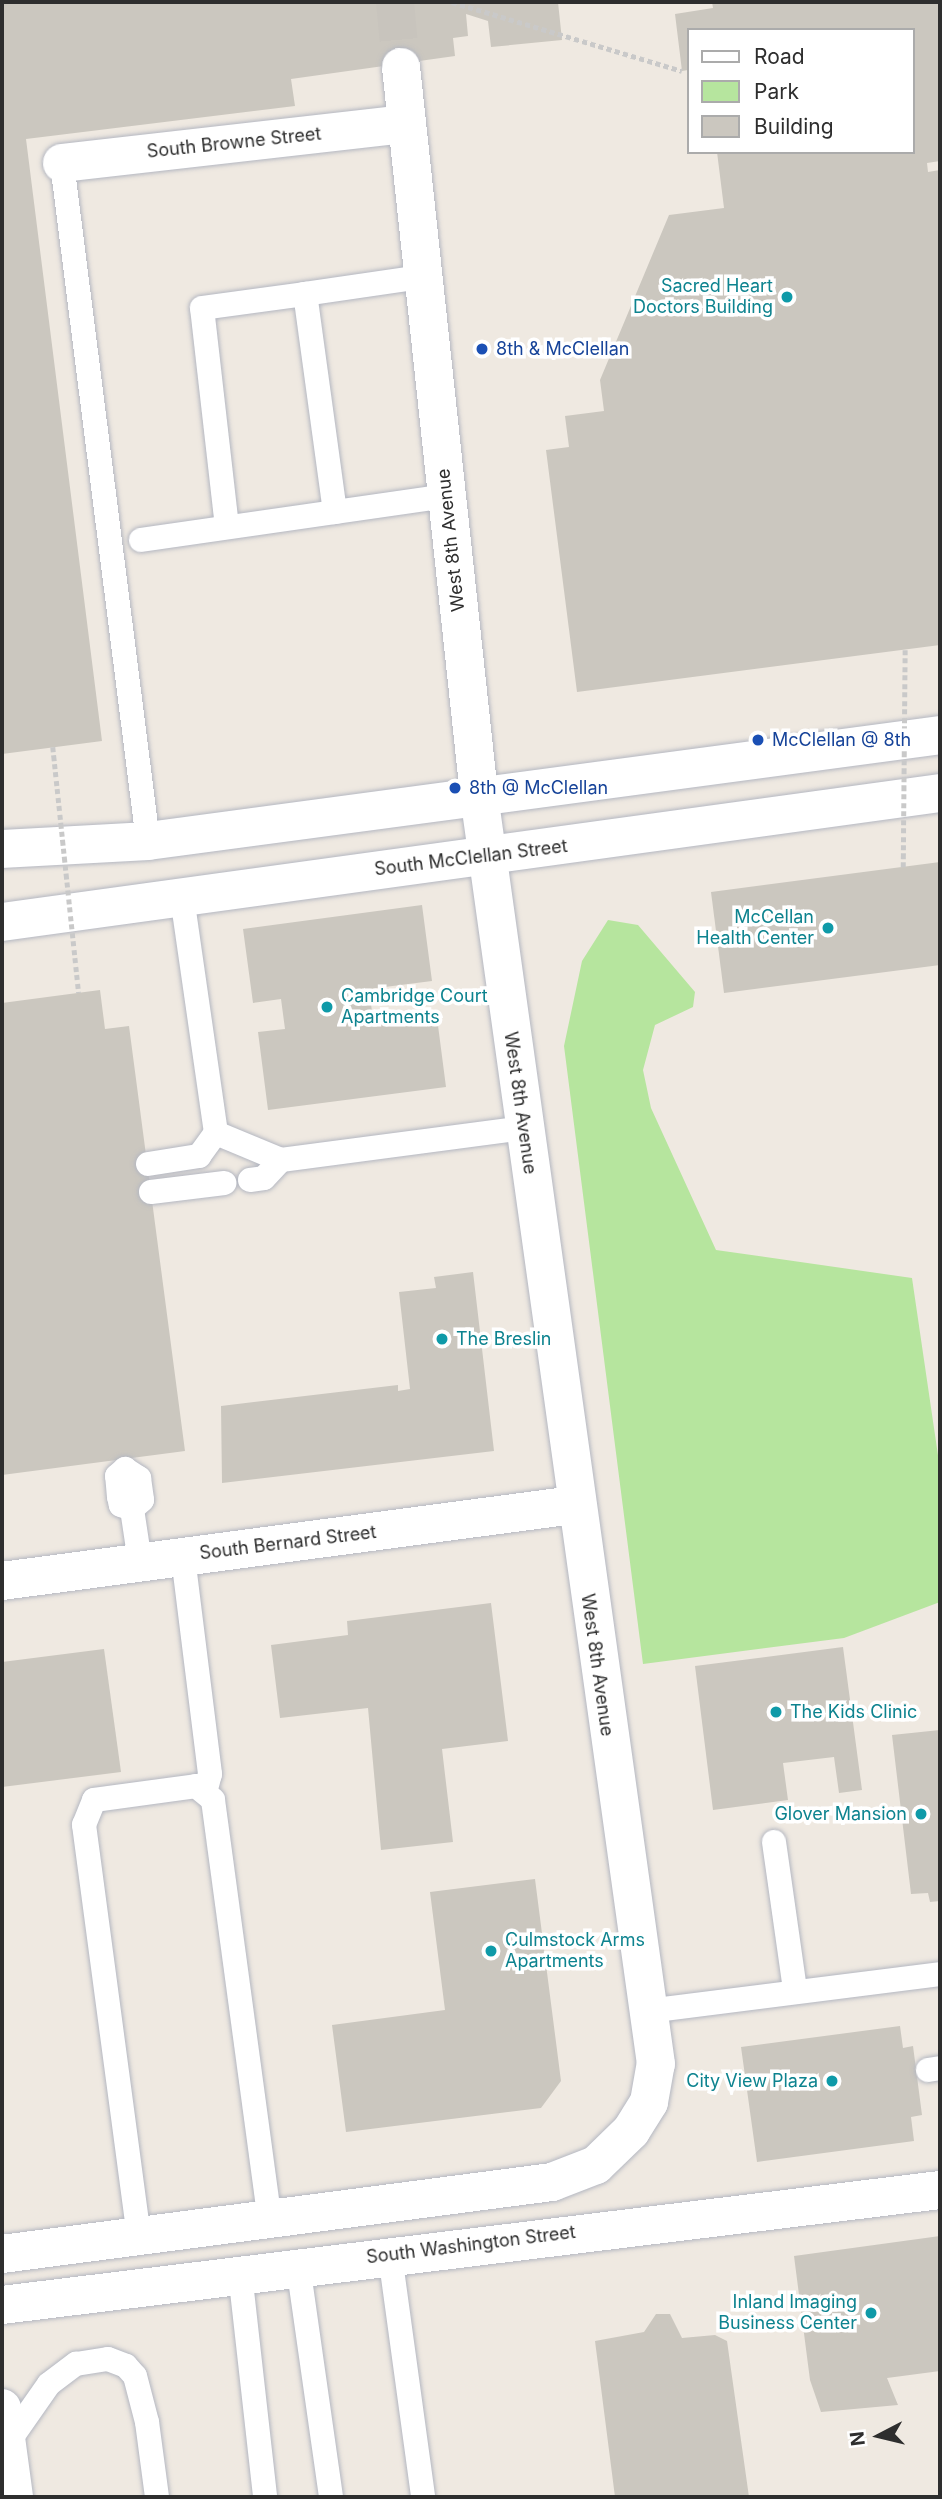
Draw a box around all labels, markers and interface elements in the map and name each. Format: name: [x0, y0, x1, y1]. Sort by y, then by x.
legend: [687, 28, 914, 154]
text: Road: [754, 44, 805, 69]
text: Park: [754, 79, 799, 104]
text: Building: [754, 114, 834, 139]
street label: South Browne Street: [146, 123, 322, 163]
place label: Sacred Heart Doctors Building: [633, 276, 773, 318]
marker: Sacred Heart Doctors Building: [779, 289, 795, 305]
place label: 8th & McClellan: [496, 338, 629, 360]
marker: 8th & McClellan: [474, 341, 490, 357]
street label: West 8th Avenue: [433, 467, 469, 613]
place label: McClellan @ 8th: [772, 729, 911, 751]
marker: McClellan @ 8th: [750, 732, 766, 748]
place label: 8th @ McClellan: [469, 777, 608, 799]
marker: 8th @ McClellan: [447, 780, 463, 796]
street label: South McClellan Street: [373, 835, 569, 881]
place label: McCellan Health Center: [696, 907, 814, 950]
marker: McCellan Health Center: [820, 920, 836, 936]
place label: Cambridge Court Apartments: [341, 986, 488, 1028]
marker: Cambridge Court Apartments: [319, 999, 335, 1015]
street label: West 8th Avenue: [499, 1030, 541, 1176]
place label: The Breslin: [456, 1328, 551, 1350]
marker: The Breslin: [434, 1331, 450, 1347]
street label: South Bernard Street: [198, 1521, 378, 1565]
street label: West 8th Avenue: [576, 1592, 618, 1738]
place label: The Kids Clinic: [790, 1701, 917, 1723]
marker: The Kids Clinic: [768, 1704, 784, 1720]
place label: Glover Mansion: [774, 1803, 907, 1825]
marker: Glover Mansion: [913, 1806, 929, 1822]
place label: Culmstock Arms Apartments: [505, 1930, 645, 1972]
marker: Culmstock Arms Apartments: [483, 1943, 499, 1959]
place label: City View Plaza: [686, 2070, 818, 2092]
marker: City View Plaza: [824, 2073, 840, 2089]
street label: South Washington Street: [365, 2221, 577, 2269]
place label: Inland Imaging Business Center: [718, 2292, 857, 2334]
marker: Inland Imaging Business Center: [863, 2305, 879, 2321]
north arrow: [844, 2401, 914, 2471]
text: N: [845, 2430, 870, 2447]

